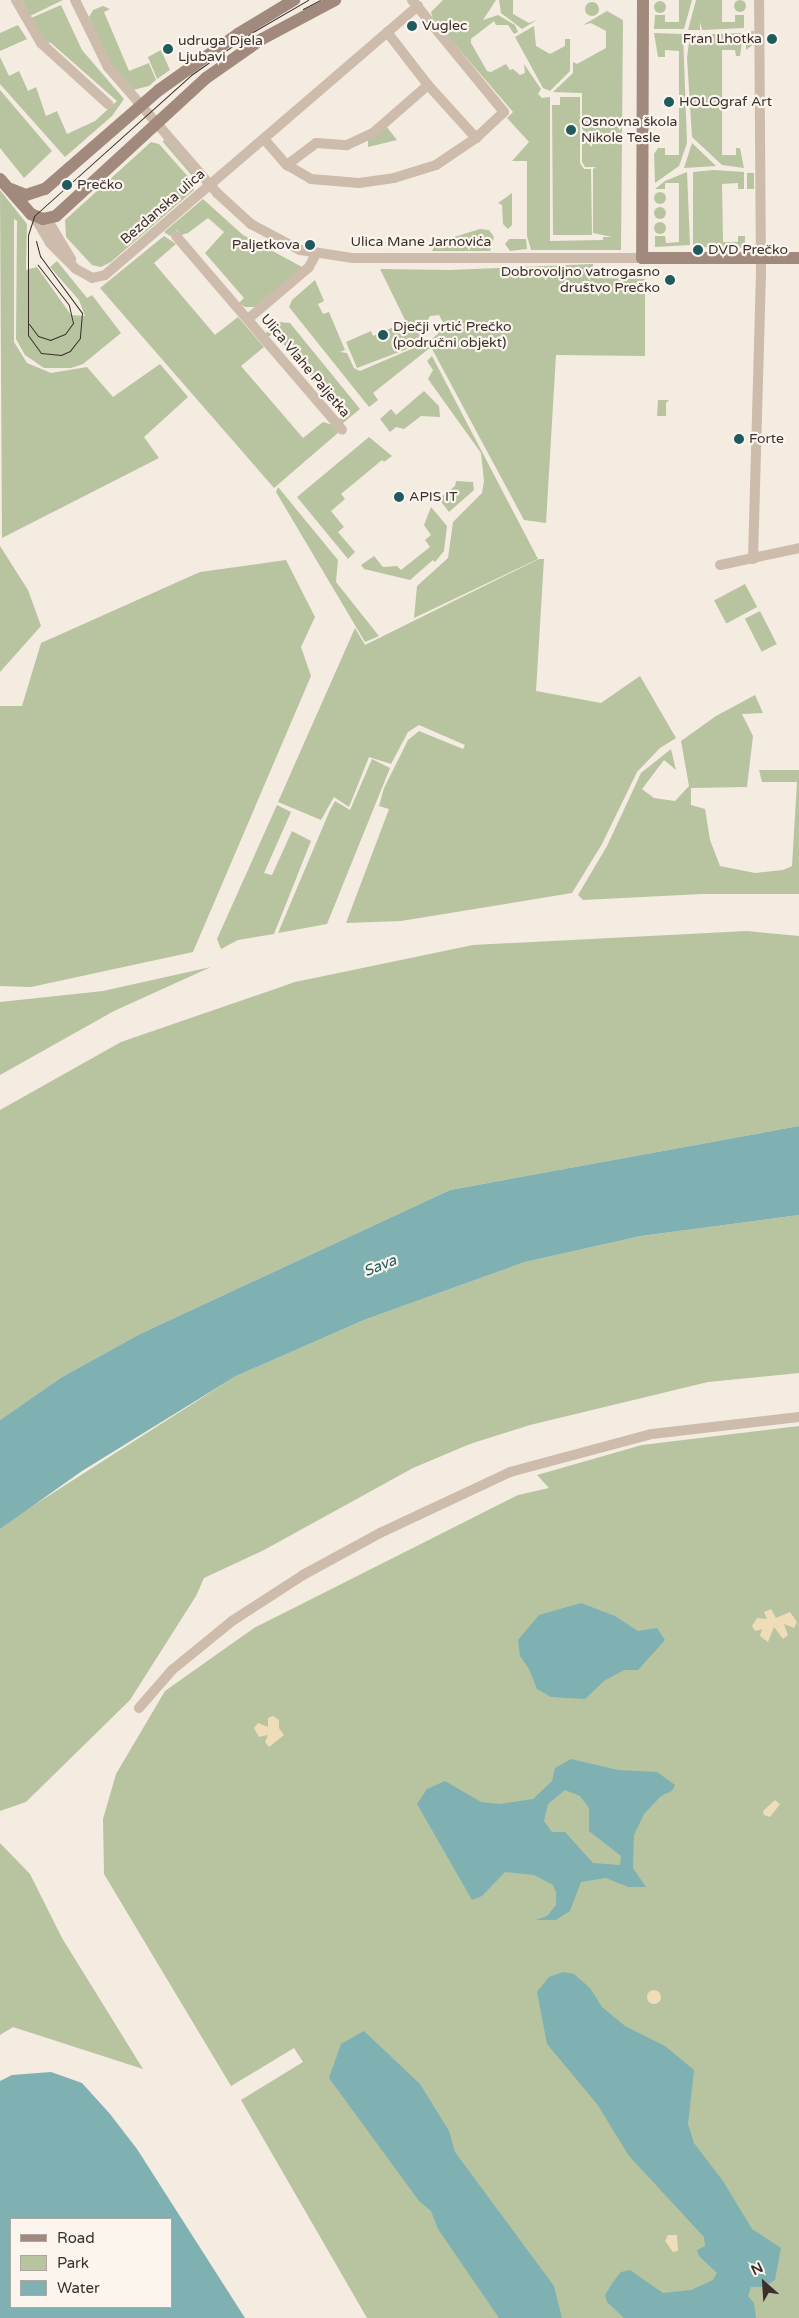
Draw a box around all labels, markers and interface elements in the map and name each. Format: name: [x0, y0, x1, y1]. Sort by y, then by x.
place label: Vuglec: [422, 18, 467, 34]
marker: Vuglec: [406, 20, 418, 32]
place label: Fran Lhotka: [683, 31, 762, 47]
place label: udruga Djela Ljubavi: [178, 33, 263, 65]
marker: Fran Lhotka: [766, 33, 778, 45]
marker: udruga Djela Ljubavi: [162, 43, 174, 55]
place label: HOLOgraf Art: [679, 94, 772, 110]
marker: HOLOgraf Art: [663, 96, 675, 108]
place label: Osnovna škola Nikole Tesle: [581, 114, 677, 146]
marker: Osnovna škola Nikole Tesle: [565, 124, 577, 136]
street label: Bezdanska ulica: [117, 166, 209, 248]
place label: Prečko: [77, 177, 123, 193]
marker: Prečko: [61, 179, 73, 191]
street label: Ulica Mane Jarnovića: [351, 234, 491, 250]
place label: Paljetkova: [232, 237, 300, 253]
marker: Paljetkova: [304, 239, 316, 251]
place label: DVD Prečko: [708, 242, 788, 258]
marker: DVD Prečko: [692, 244, 704, 256]
place label: Dobrovoljno vatrogasno društvo Prečko: [501, 264, 660, 296]
marker: Dobrovoljno vatrogasno društvo Prečko: [664, 274, 676, 286]
street label: Ulica Vlahe Paljetka: [257, 311, 353, 421]
place label: Dječji vrtić Prečko (područni objekt): [393, 319, 512, 352]
marker: Dječji vrtić Prečko (područni objekt): [377, 329, 389, 341]
place label: Forte: [749, 431, 784, 447]
marker: Forte: [733, 433, 745, 445]
place label: APIS IT: [409, 489, 458, 505]
marker: APIS IT: [393, 491, 405, 503]
water label: Sava: [361, 1251, 399, 1281]
legend: [10, 2218, 172, 2308]
text: Road: [57, 2229, 95, 2247]
text: Park: [57, 2254, 89, 2272]
north arrow: [739, 2258, 789, 2308]
text: N: [748, 2259, 766, 2279]
text: Water: [57, 2279, 100, 2297]

